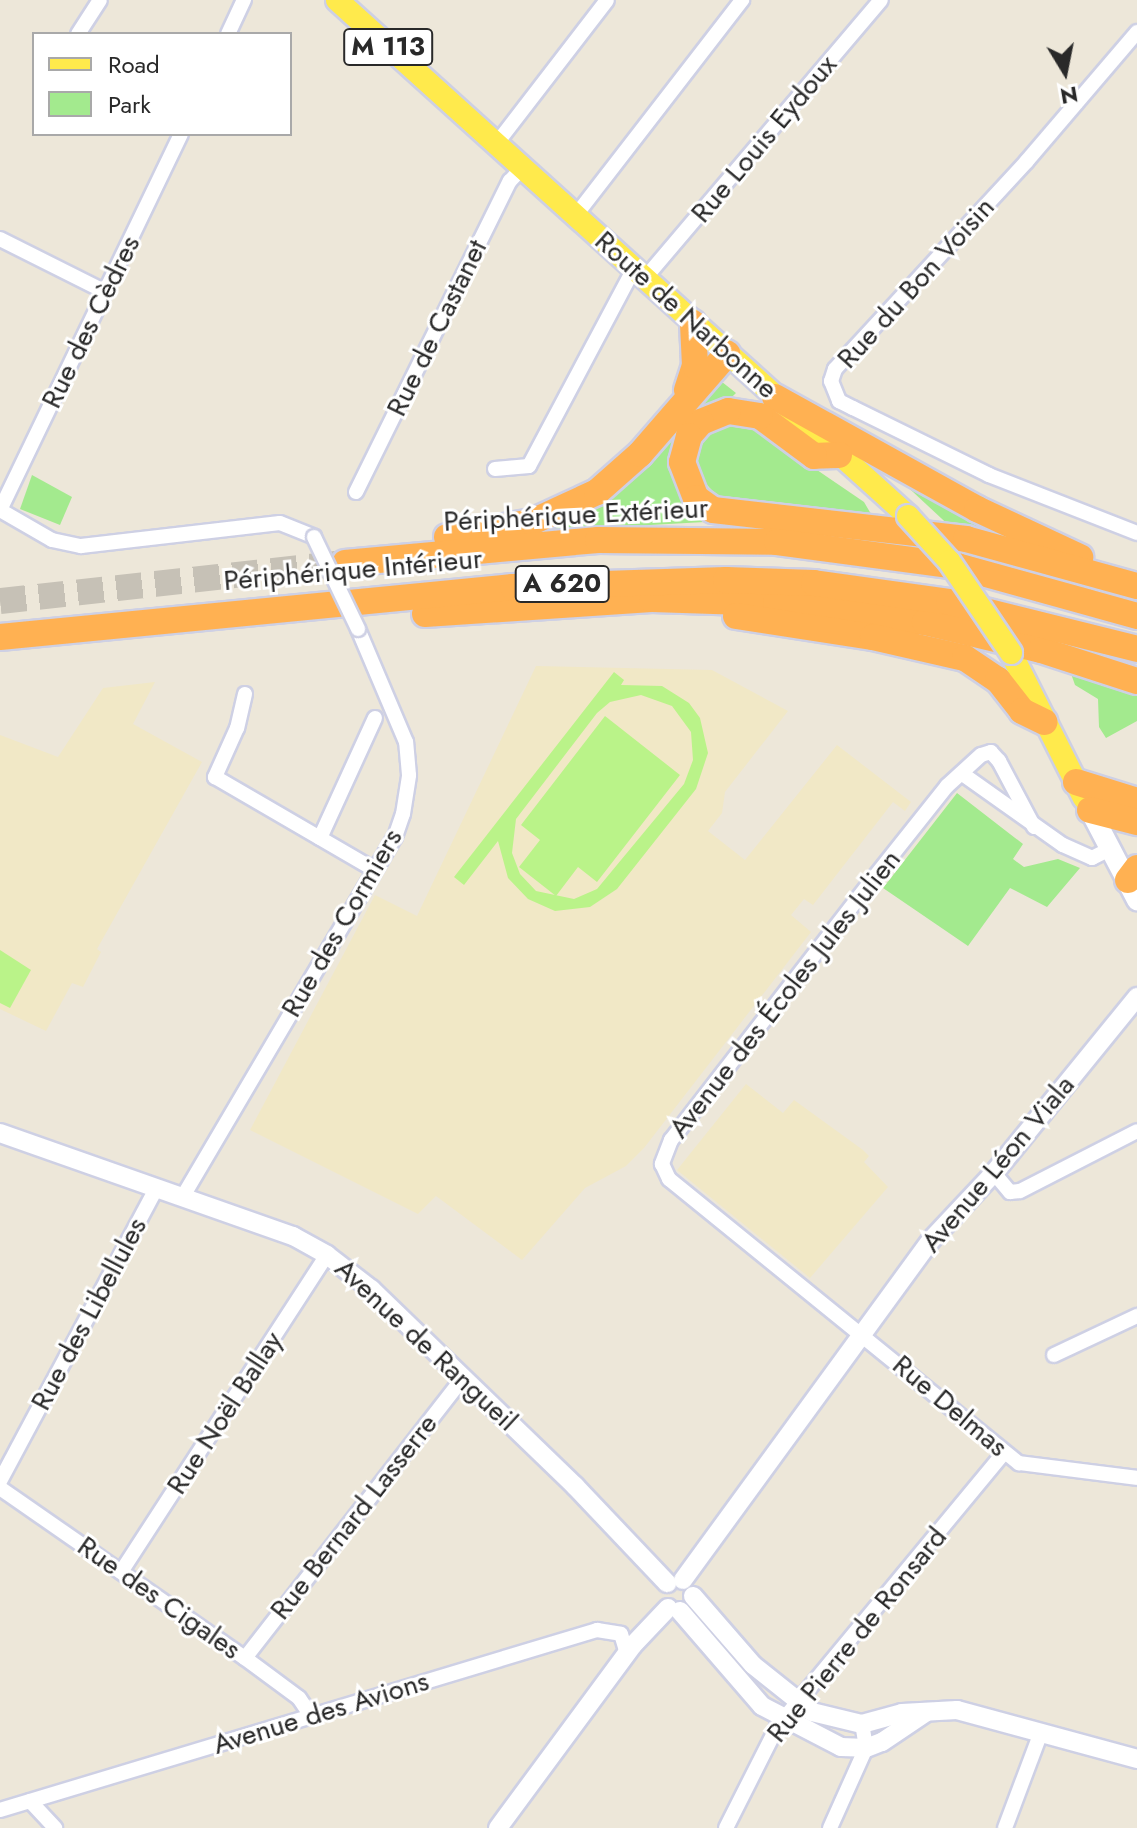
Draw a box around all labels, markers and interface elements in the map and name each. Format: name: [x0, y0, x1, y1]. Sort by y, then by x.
road number: M 113: [342, 25, 434, 69]
legend: [32, 32, 292, 136]
north arrow: [1025, 32, 1105, 112]
text: Road: [108, 47, 160, 82]
street label: Rue Louis Eydoux: [684, 48, 844, 230]
text: N: [1058, 78, 1081, 113]
text: Park: [108, 87, 151, 122]
street label: Rue du Bon Voisin: [830, 191, 1002, 375]
street label: Route de Narbonne: [588, 224, 784, 406]
street label: Rue des Cèdres: [35, 230, 147, 414]
street label: Rue de Castanet: [380, 234, 494, 422]
street label: Périphérique Extérieur: [443, 491, 709, 539]
street label: Périphérique Intérieur: [222, 542, 484, 598]
road number: A 620: [514, 562, 610, 606]
street label: Rue des Cormiers: [275, 823, 409, 1023]
street label: Avenue des Écoles Jules Julien: [662, 843, 908, 1145]
street label: Avenue Léon Viala: [914, 1069, 1082, 1259]
street label: Rue des Libellules: [24, 1212, 154, 1416]
street label: Avenue de Rangueil: [328, 1252, 524, 1438]
street label: Rue Noël Ballay: [160, 1325, 290, 1501]
street label: Rue Delmas: [886, 1348, 1014, 1464]
street label: Rue Bernard Lasserre: [263, 1408, 445, 1626]
street label: Rue Pierre de Ronsard: [760, 1521, 954, 1749]
street label: Rue des Cigales: [71, 1529, 247, 1667]
street label: Avenue des Avions: [209, 1664, 433, 1762]

